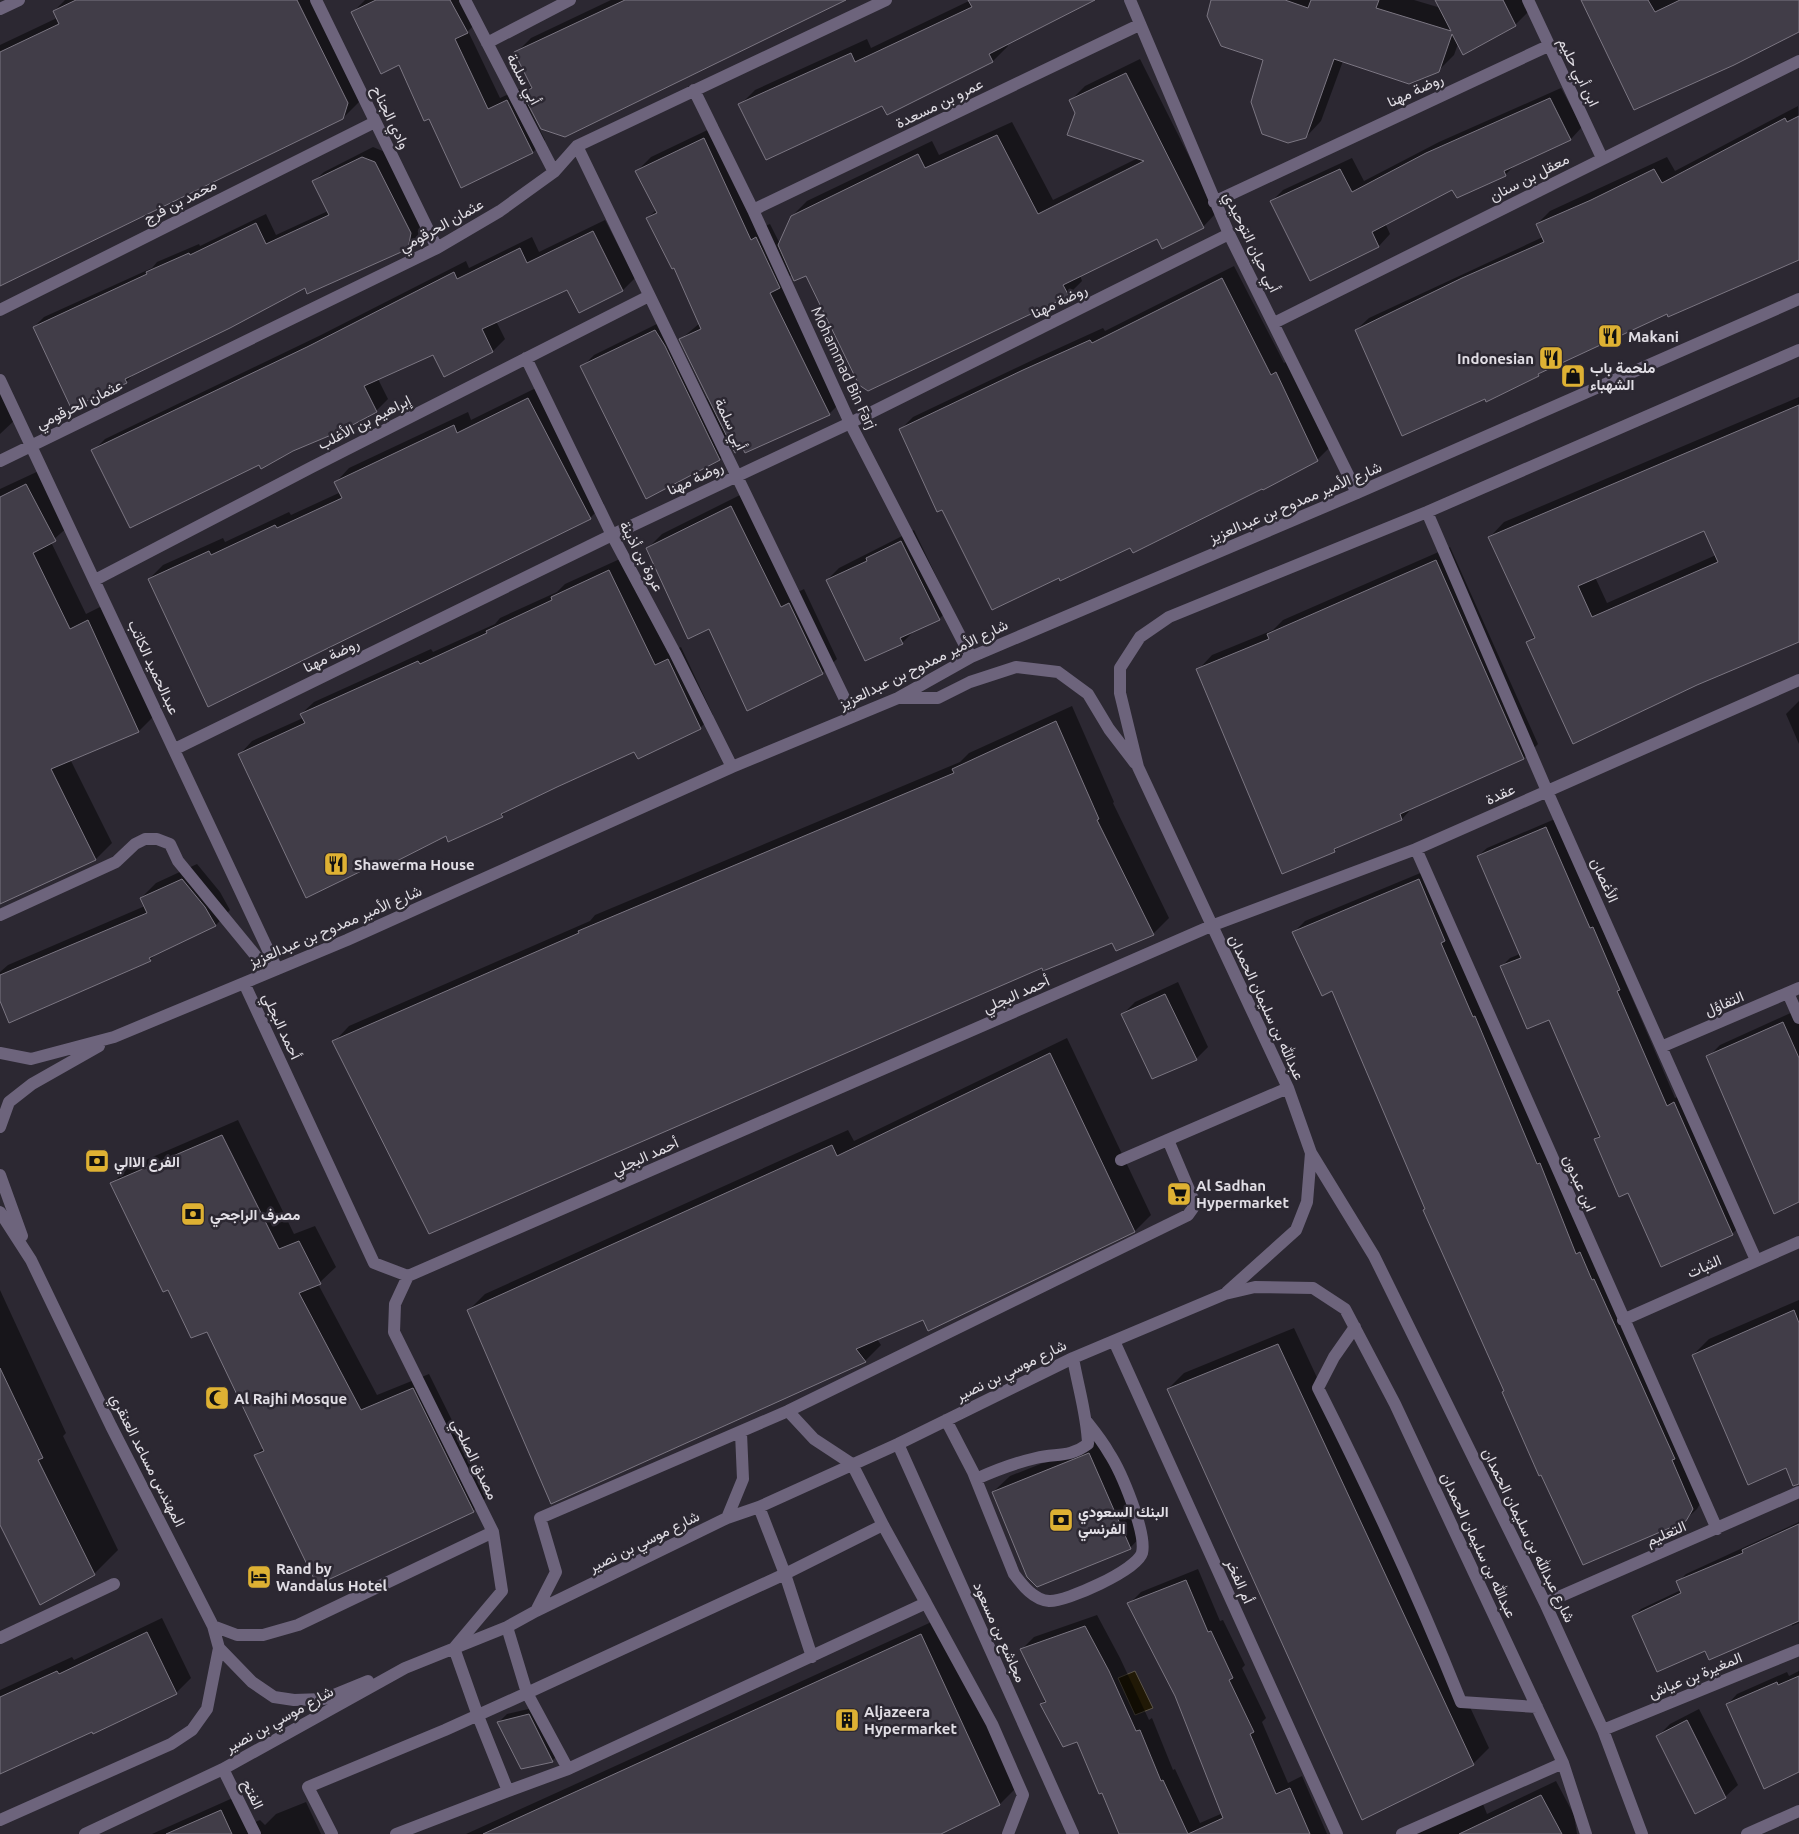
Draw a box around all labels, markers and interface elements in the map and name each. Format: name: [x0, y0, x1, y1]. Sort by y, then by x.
street label: ابن أبي حليم: [1551, 35, 1603, 111]
street label: أبي سلمة: [499, 51, 545, 110]
street label: روضة مهنا: [1384, 70, 1446, 111]
street label: عمرو بن مسعدة: [893, 74, 986, 133]
street label: وادي الجناح: [364, 83, 414, 154]
street label: معقل بن سنان: [1486, 150, 1573, 206]
street label: محمد بن فرج: [141, 175, 221, 229]
street label: أبي حيان التوحيدي: [1216, 189, 1284, 298]
street label: عثمان الحرقومي: [396, 195, 489, 260]
street label: روضة مهنا: [1028, 280, 1090, 323]
street label: Mohammad Bin Farj: [808, 304, 880, 432]
restaurant icon: Makani: [1597, 323, 1623, 349]
place label: Makani: [1628, 328, 1679, 345]
restaurant icon: Indonesian: [1538, 345, 1564, 371]
place label: Indonesian: [1457, 350, 1534, 367]
place label: ملحمة باب الشهباء: [1590, 359, 1655, 394]
shop icon: ملحمة باب الشهباء: [1560, 363, 1586, 389]
street label: عثمان الحرقومي: [33, 376, 127, 437]
street label: إبراهيم بن الأغلب: [315, 391, 415, 455]
street label: أبي سلمة: [707, 395, 751, 455]
street label: روضة مهنا: [664, 458, 726, 499]
street label: شارع الأمير ممدوح بن عبدالعزيز: [1205, 458, 1385, 549]
street label: عروة بن أذينة: [615, 518, 668, 595]
street label: شارع الأمير ممدوح بن عبدالعزيز: [835, 615, 1012, 716]
street label: عبدالحميد الكاتب: [124, 617, 183, 718]
street label: روضة مهنا: [300, 634, 362, 677]
street label: عقدة: [1483, 780, 1517, 808]
restaurant icon: Shawerma House: [323, 851, 349, 877]
street label: الأغصان: [1587, 855, 1622, 905]
place label: Shawerma House: [354, 856, 475, 873]
street label: شارع الأمير ممدوح بن عبدالعزيز: [245, 882, 425, 973]
street label: عبدالله بن سليمان الحمدان: [1224, 932, 1308, 1083]
street label: أحمد البجلي: [980, 972, 1055, 1021]
street label: التفاؤل: [1702, 987, 1747, 1020]
street label: أحمد البجلي: [255, 990, 305, 1064]
street label: أحمد البجلي: [609, 1134, 684, 1183]
bank icon: الفرع الاالي: [84, 1148, 110, 1174]
street label: ابن عبدون: [1558, 1152, 1600, 1215]
place label: الفرع الاالي: [114, 1153, 180, 1175]
place label: Al Sadhan Hypermarket: [1196, 1177, 1289, 1211]
supermarket icon: Al Sadhan Hypermarket: [1166, 1181, 1192, 1207]
bank icon: مصرف الراجحي: [180, 1201, 206, 1227]
place label: مصرف الراجحي: [210, 1206, 300, 1228]
street label: الثبات: [1684, 1251, 1724, 1282]
street label: شارع موسي بن نصير: [952, 1336, 1071, 1409]
mosque icon: Al Rajhi Mosque: [204, 1385, 230, 1411]
place label: Al Rajhi Mosque: [234, 1390, 347, 1407]
street label: المهندس مساعد العنقري: [103, 1391, 189, 1532]
street label: مصدق الصلحي: [444, 1416, 502, 1505]
street label: شارع عبدالله بن سليمان الحمدان: [1479, 1445, 1579, 1625]
street label: عبدالله بن سليمان الحمدان: [1437, 1469, 1521, 1621]
place label: البنك السعودي الفرنسي: [1078, 1503, 1169, 1542]
street label: شارع موسي بن نصير: [585, 1507, 704, 1580]
bank icon: البنك السعودي الفرنسي: [1048, 1507, 1074, 1533]
street label: التعليم: [1644, 1517, 1689, 1551]
street label: أم الفخر: [1220, 1555, 1258, 1607]
place label: Rand by Wandalus Hotel: [276, 1560, 388, 1594]
hotel icon: Rand by Wandalus Hotel: [246, 1564, 272, 1590]
street label: مجاشع بن مسعود: [967, 1579, 1030, 1686]
street label: المغيرة بن عياش: [1646, 1648, 1745, 1703]
street label: شارع موسي بن نصير: [221, 1682, 339, 1761]
place label: Aljazeera Hypermarket: [864, 1703, 957, 1737]
building icon: Aljazeera Hypermarket: [834, 1707, 860, 1733]
street label: الفتح: [236, 1776, 267, 1813]

